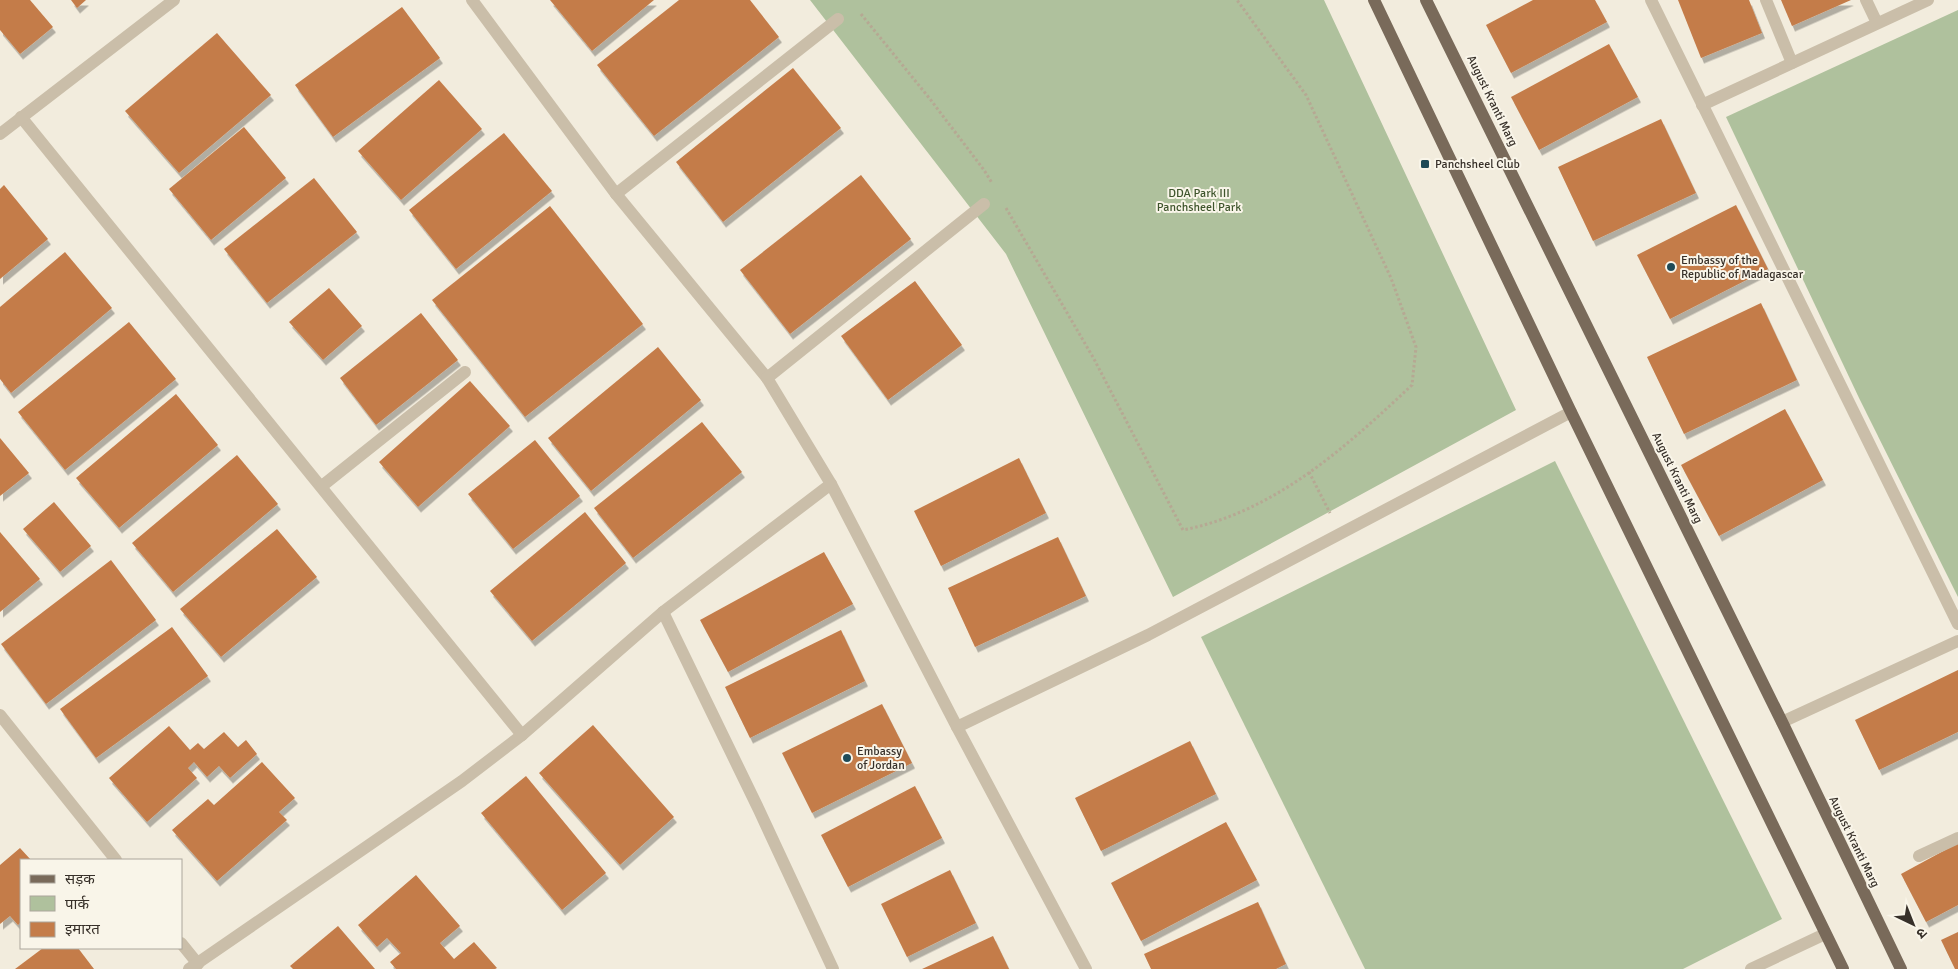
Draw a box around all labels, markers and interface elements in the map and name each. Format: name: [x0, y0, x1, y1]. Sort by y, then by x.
street label: August Kranti Marg: [1463, 53, 1521, 149]
place label: Panchsheel Club: [1435, 157, 1520, 172]
marker: Panchsheel Club: [1419, 158, 1431, 170]
park label: DDA Park III Panchsheel Park: [1157, 186, 1241, 215]
place label: Embassy of the Republic of Madagascar: [1681, 253, 1804, 282]
marker: Embassy of the Republic of Madagascar: [1665, 261, 1677, 273]
street label: August Kranti Marg: [1648, 430, 1706, 526]
place label: Embassy of Jordan: [857, 744, 905, 773]
marker: Embassy of Jordan: [841, 752, 853, 764]
street label: August Kranti Marg: [1825, 794, 1883, 890]
legend: [20, 859, 182, 949]
text: सड़क: [65, 870, 95, 888]
text: पार्क: [65, 895, 89, 913]
north arrow: [1888, 899, 1938, 949]
text: इमारत: [65, 920, 100, 938]
text: उ: [1912, 924, 1930, 943]

